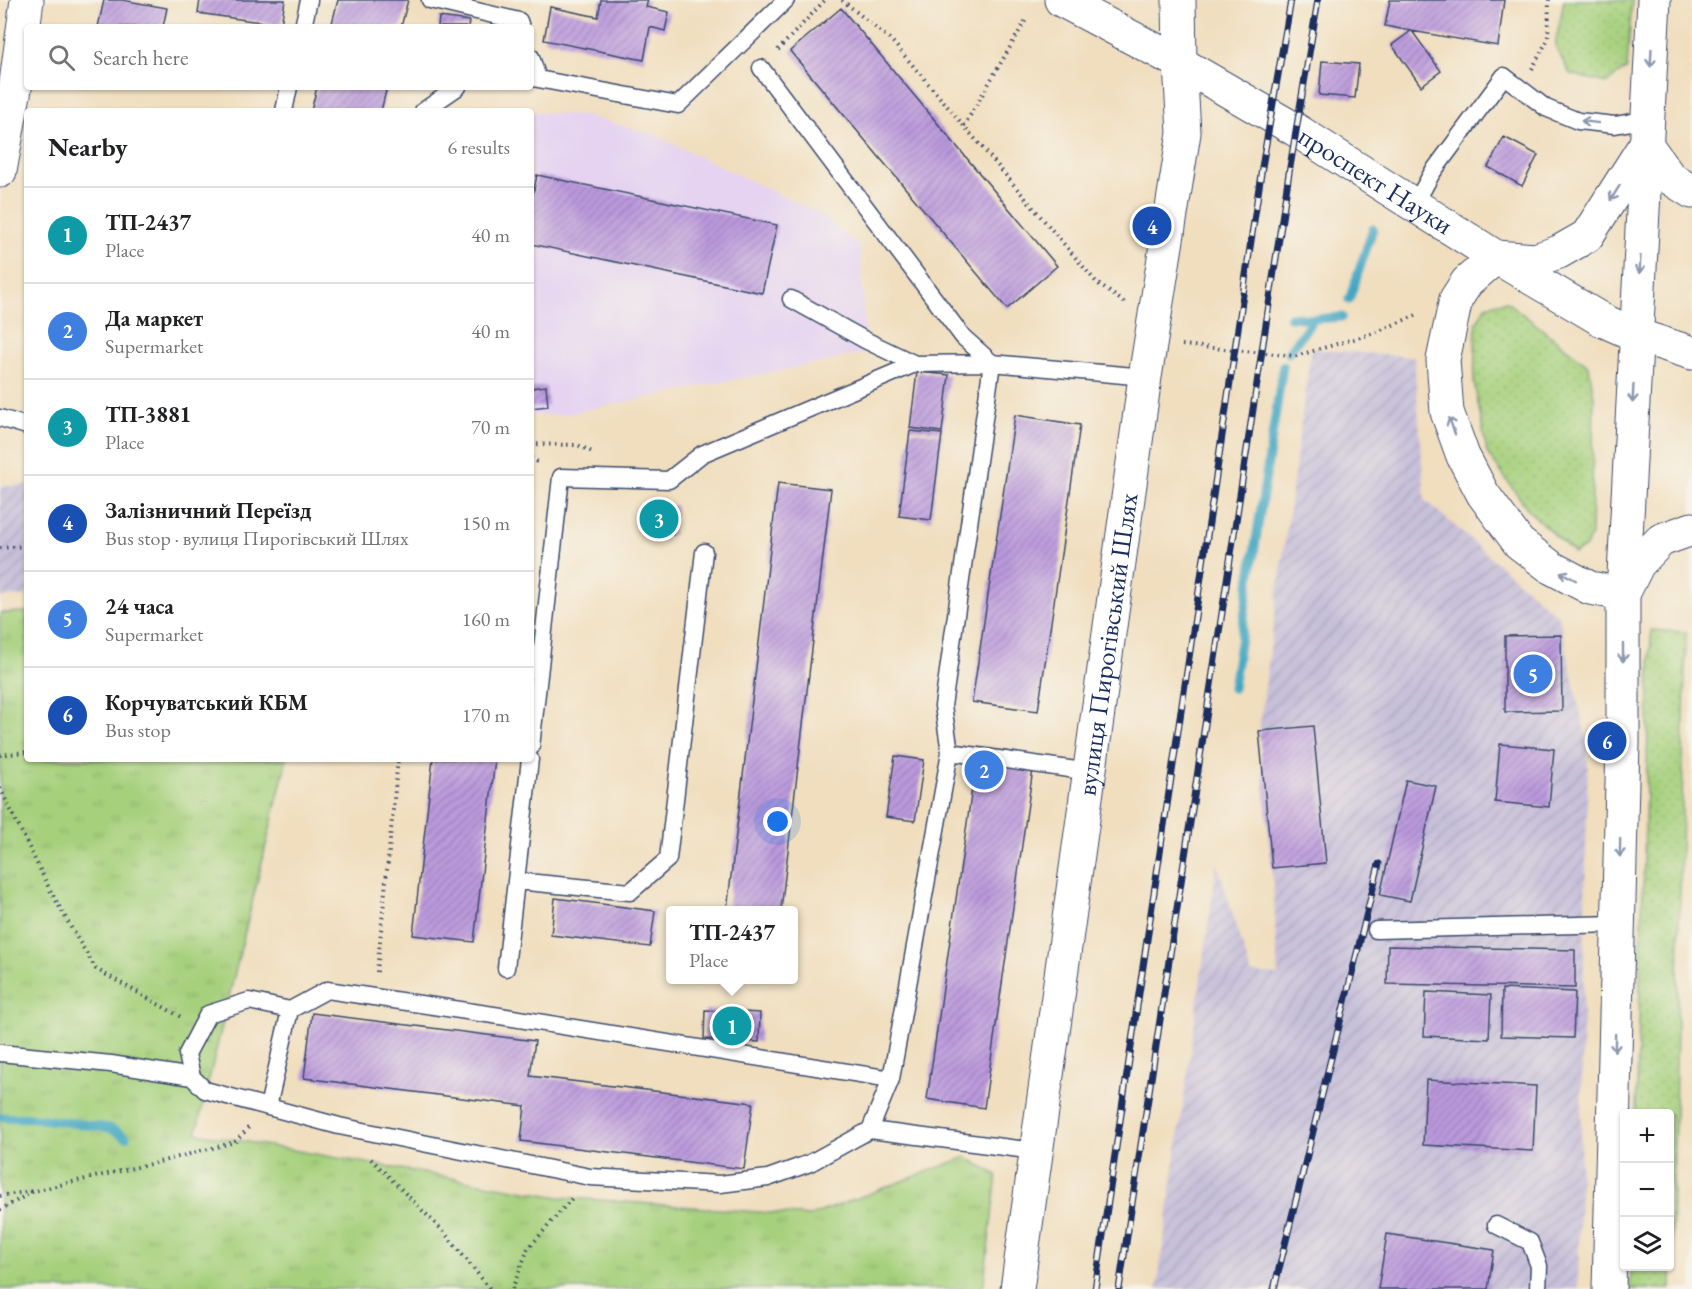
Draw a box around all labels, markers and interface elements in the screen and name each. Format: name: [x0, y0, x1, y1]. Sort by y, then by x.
search box: [24, 24, 534, 90]
icon: search: [45, 41, 78, 74]
text: Search here: [93, 43, 188, 72]
one-way arrow: [1646, 48, 1657, 68]
one-way arrow: [1581, 116, 1601, 127]
street label: проспект Науки: [1292, 118, 1460, 242]
text: Nearby: [48, 130, 128, 164]
text: 6 results: [447, 134, 510, 160]
one-way arrow: [1609, 185, 1621, 201]
pin: 4: [1132, 204, 1172, 248]
text: ТП-2437: [105, 208, 191, 237]
text: 1: [62, 222, 73, 248]
text: 40 m: [471, 222, 510, 248]
text: Place: [105, 237, 144, 263]
one-way arrow: [1634, 254, 1645, 274]
text: Да маркет: [105, 304, 203, 333]
text: 2: [62, 318, 73, 344]
text: 40 m: [471, 318, 510, 344]
text: Supermarket: [105, 333, 203, 359]
one-way arrow: [1628, 383, 1639, 403]
text: ТП-3881: [105, 400, 191, 429]
text: 3: [62, 414, 73, 440]
text: 70 m: [471, 414, 510, 440]
one-way arrow: [1446, 417, 1457, 436]
text: Place: [105, 429, 144, 455]
street label: вулиця Пирогівський Шлях: [1068, 490, 1146, 798]
text: Залізничний Переїзд: [105, 496, 312, 525]
pin: 3: [640, 496, 678, 542]
text: 4: [62, 510, 73, 536]
text: 150 m: [462, 510, 510, 536]
text: Bus stop · вулиця Пирогівський Шлях: [105, 525, 409, 551]
one-way arrow: [1559, 570, 1577, 582]
text: 24 часа: [105, 592, 174, 621]
text: 5: [62, 606, 73, 632]
text: 160 m: [462, 606, 510, 632]
text: Supermarket: [105, 621, 203, 647]
one-way arrow: [1617, 642, 1629, 662]
pin: 5: [1514, 652, 1552, 696]
text: Корчуватський КБМ: [105, 688, 308, 717]
text: 6: [62, 702, 73, 728]
text: 170 m: [462, 702, 510, 728]
text: Bus stop: [105, 717, 171, 743]
pin: 6: [1588, 718, 1626, 764]
pin: 2: [964, 748, 1004, 792]
your location: [763, 807, 792, 836]
one-way arrow: [1614, 837, 1626, 857]
popup: [666, 906, 798, 984]
text: ТП-2437: [689, 918, 775, 947]
text: Place: [689, 947, 728, 973]
pin: 1: [712, 1004, 752, 1048]
one-way arrow: [1610, 1032, 1621, 1052]
map controls: [1620, 1109, 1674, 1271]
button: +: [1620, 1109, 1674, 1163]
button: −: [1620, 1163, 1674, 1217]
button: layers: [1620, 1217, 1674, 1271]

